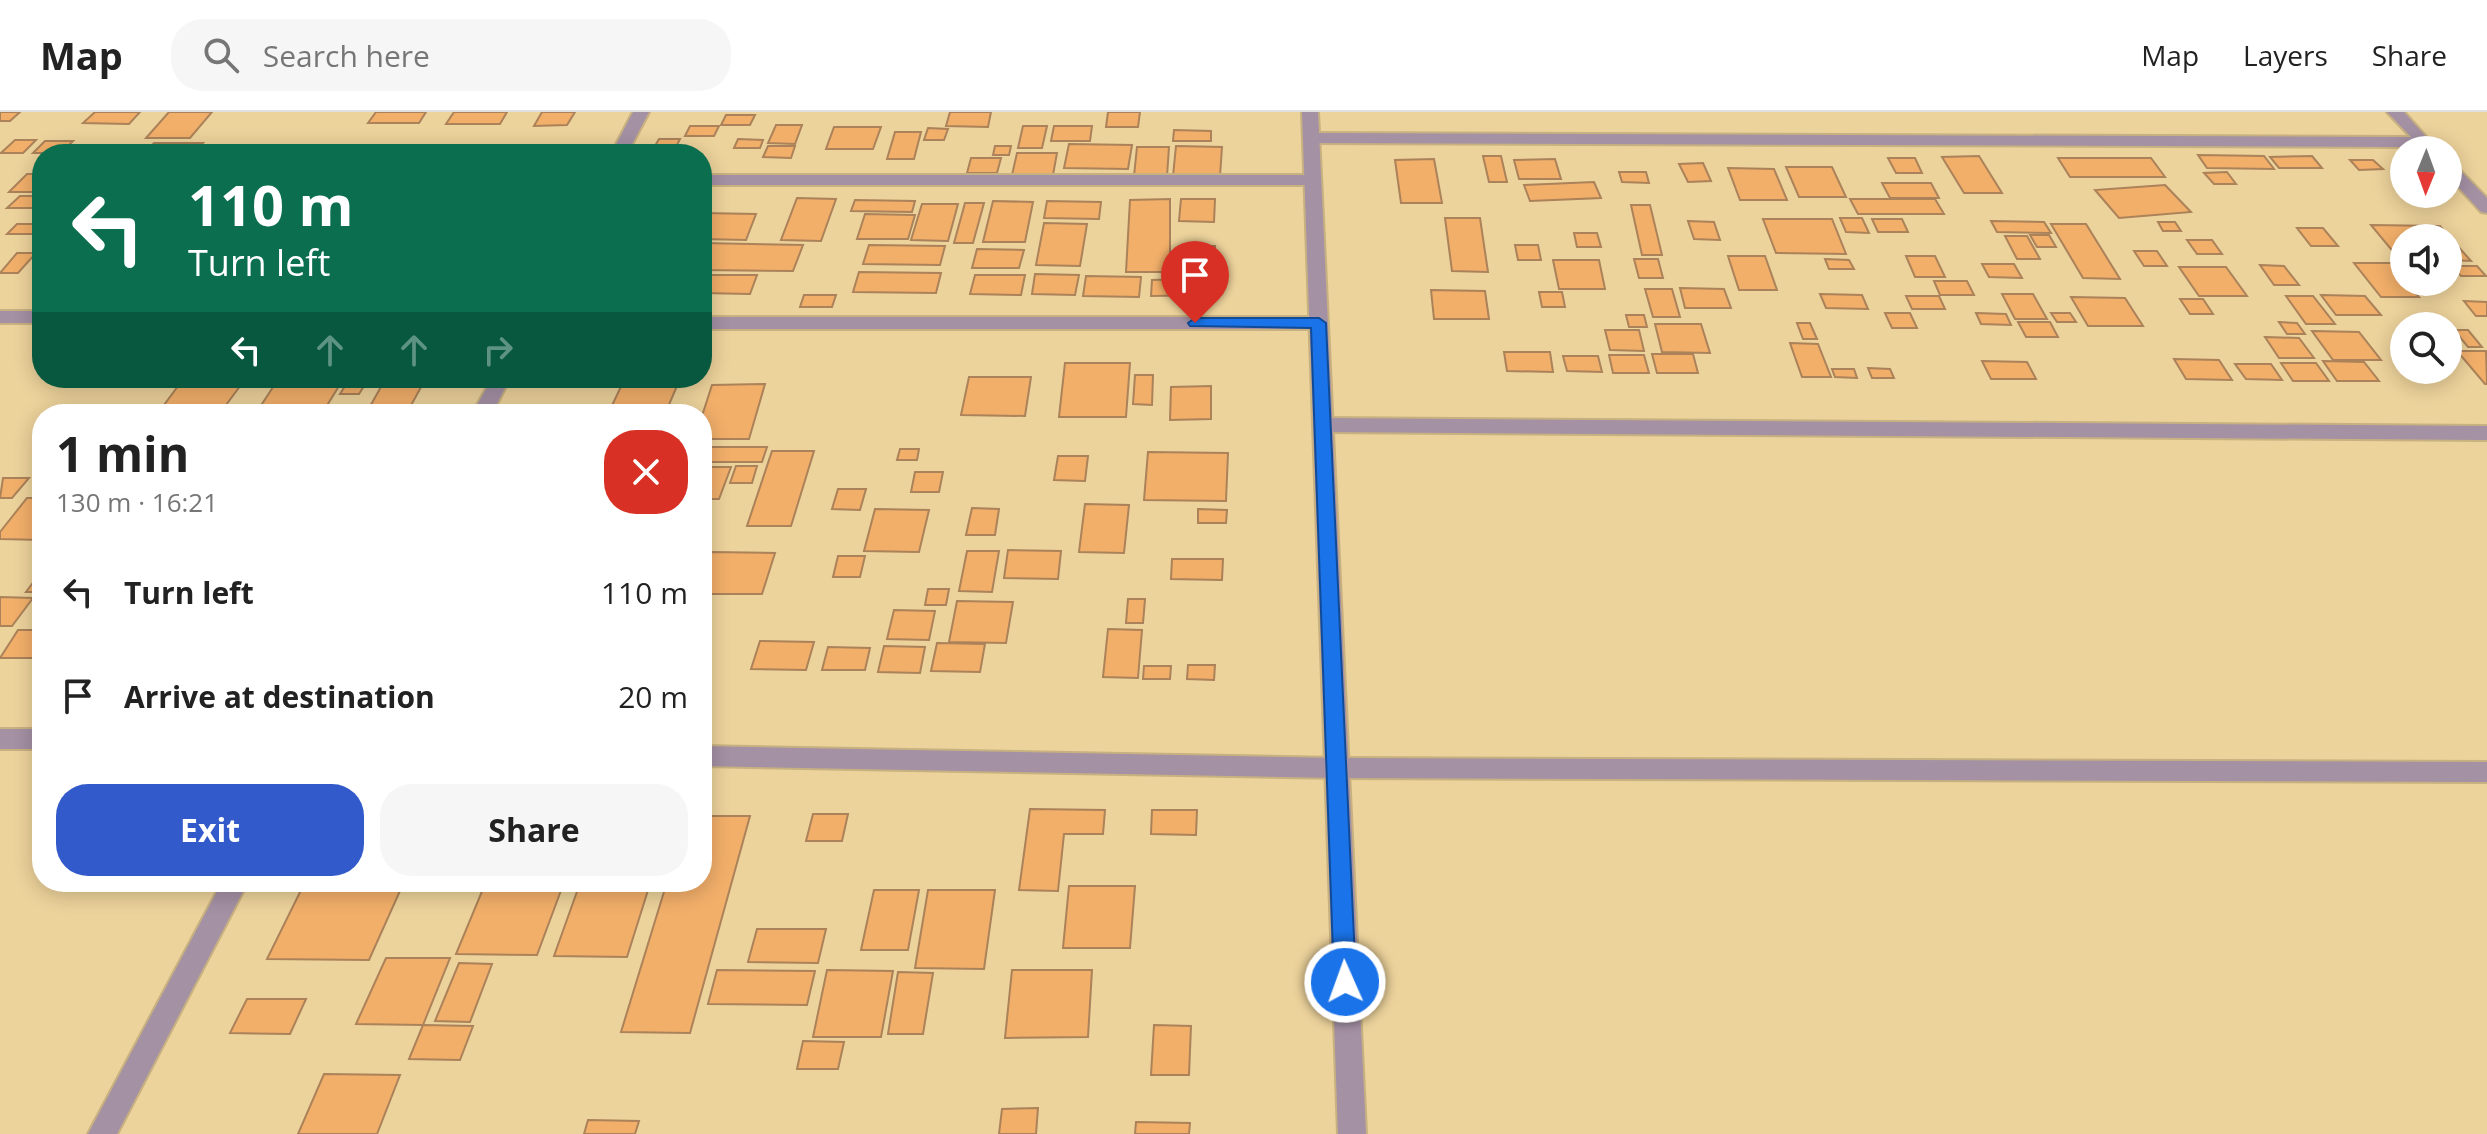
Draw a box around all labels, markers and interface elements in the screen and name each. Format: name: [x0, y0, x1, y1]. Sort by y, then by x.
search box: [171, 19, 731, 91]
text: Map: [40, 29, 123, 81]
icon: search: [199, 33, 243, 77]
text: Search here: [263, 35, 430, 76]
text: Map: [2141, 36, 2199, 74]
text: Layers: [2243, 36, 2328, 74]
text: Share: [2372, 36, 2447, 74]
north arrow: [2390, 136, 2462, 208]
map controls: [2390, 136, 2462, 384]
text: 110 m: [188, 166, 354, 242]
icon: left: [56, 176, 160, 280]
button: sound: [2390, 224, 2462, 296]
text: Turn left: [188, 238, 330, 287]
pin: [1161, 241, 1229, 323]
icon: arrive: [1173, 253, 1217, 297]
button: search: [2390, 312, 2462, 384]
icon: left: [224, 328, 268, 372]
icon: ahead: [308, 328, 352, 372]
icon: ahead: [392, 328, 436, 372]
icon: right: [476, 328, 520, 372]
text: 1 min: [56, 421, 189, 486]
button: close: [604, 430, 688, 514]
text: 130 m · 16:21: [56, 484, 218, 520]
icon: left: [56, 570, 100, 614]
text: Turn left: [124, 572, 254, 613]
text: 110 m: [601, 572, 688, 613]
icon: arrive: [56, 674, 100, 718]
text: Arrive at destination: [124, 676, 435, 717]
text: 20 m: [618, 676, 688, 717]
button: Exit: [56, 784, 364, 876]
button: Share: [380, 784, 688, 876]
position arrow: [1303, 940, 1387, 1024]

